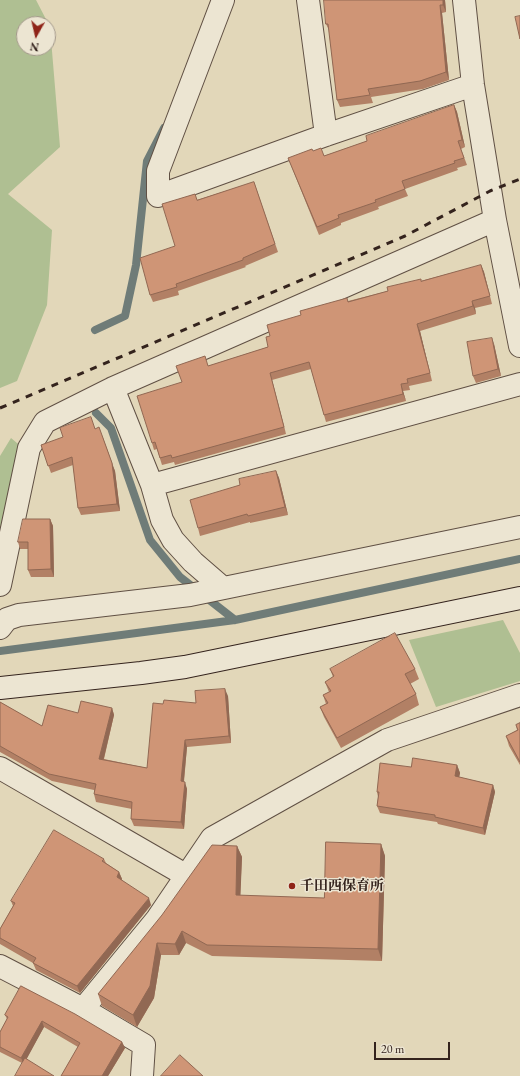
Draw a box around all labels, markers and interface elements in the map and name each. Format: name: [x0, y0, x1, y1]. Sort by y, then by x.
north arrow: [16, 16, 56, 56]
text: N: [29, 39, 40, 54]
place label: 千田西保育所: [300, 878, 384, 894]
marker: 千田西保育所: [287, 881, 297, 891]
scale bar: [376, 1034, 452, 1060]
text: 20 m: [381, 1041, 404, 1057]

